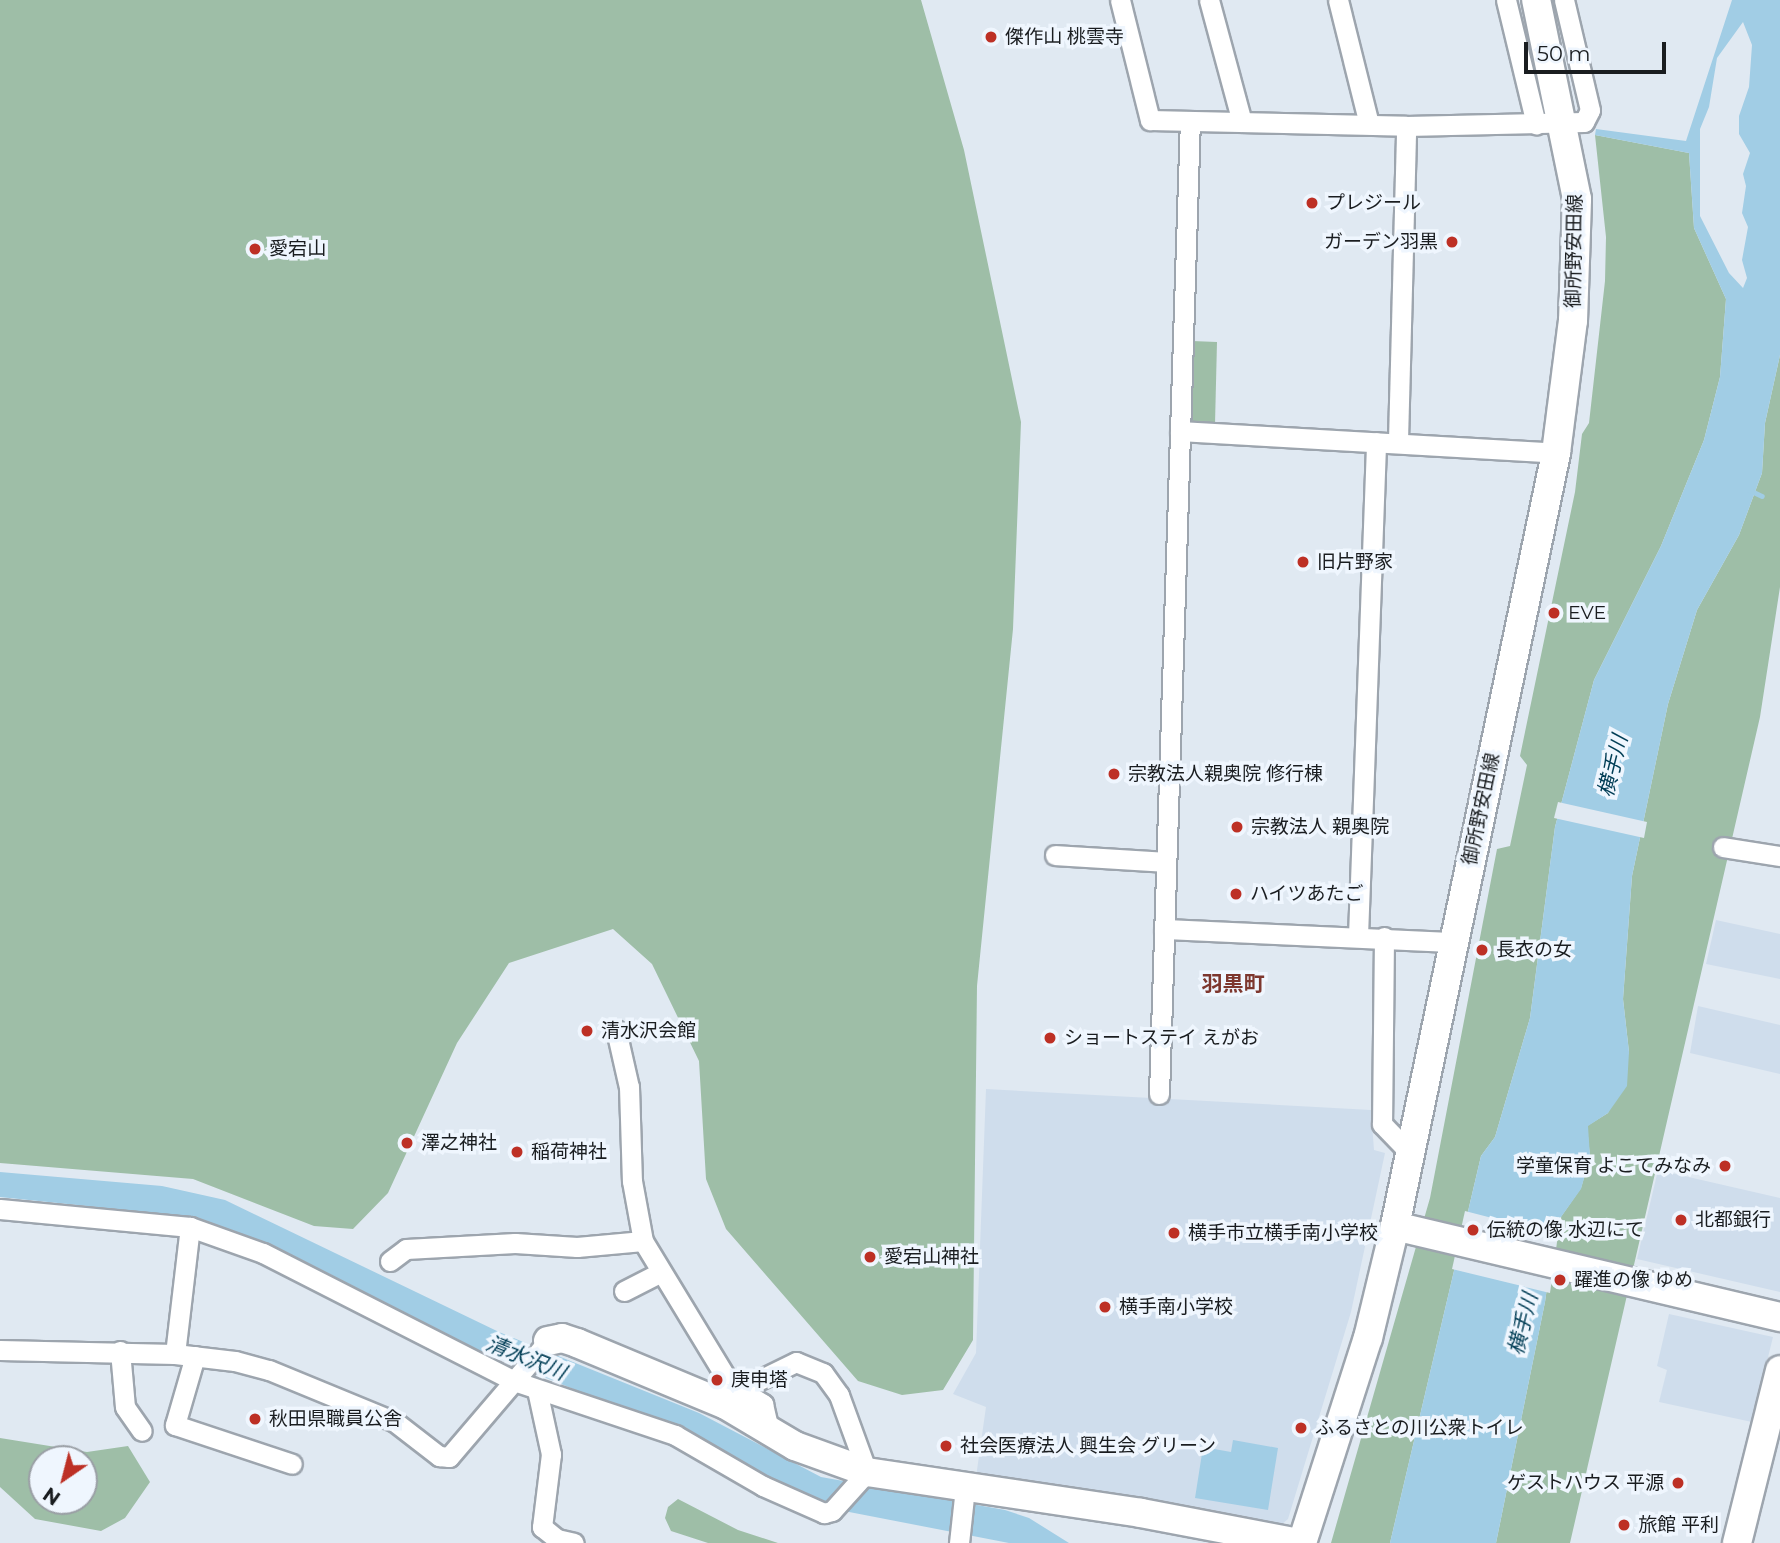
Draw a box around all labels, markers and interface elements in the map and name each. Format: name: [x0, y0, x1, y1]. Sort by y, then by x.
place label: 傑作山 桃雲寺: [1005, 26, 1124, 48]
scale bar: [1528, 28, 1670, 72]
marker: 傑作山 桃雲寺: [983, 29, 999, 45]
text: 50 m: [1537, 41, 1591, 66]
place label: プレジール: [1326, 192, 1421, 214]
street label: 御所野安田線: [1562, 194, 1586, 308]
marker: プレジール: [1304, 195, 1320, 211]
place label: ガーデン羽黒: [1324, 231, 1438, 253]
marker: ガーデン羽黒: [1444, 234, 1460, 250]
place label: 愛宕山: [269, 238, 326, 260]
marker: 愛宕山: [247, 241, 263, 257]
place label: 旧片野家: [1317, 551, 1393, 573]
marker: 旧片野家: [1295, 554, 1311, 570]
place label: EVE: [1568, 602, 1606, 624]
marker: EVE: [1546, 605, 1562, 621]
water label: 横手川: [1593, 732, 1633, 800]
street label: 御所野安田線: [1458, 751, 1504, 867]
place label: 宗教法人親奥院 修行棟: [1128, 763, 1323, 785]
marker: 宗教法人親奥院 修行棟: [1106, 766, 1122, 782]
place label: 宗教法人 親奥院: [1251, 816, 1389, 838]
marker: 宗教法人 親奥院: [1229, 819, 1245, 835]
place label: ハイツあたご: [1250, 883, 1364, 905]
marker: ハイツあたご: [1228, 886, 1244, 902]
place label: 長衣の女: [1496, 939, 1572, 961]
marker: 長衣の女: [1474, 942, 1490, 958]
district label: 羽黒町: [1202, 971, 1264, 997]
place label: 清水沢会館: [601, 1020, 696, 1042]
marker: 清水沢会館: [579, 1023, 595, 1039]
place label: ショートステイ えがお: [1064, 1027, 1259, 1049]
marker: ショートステイ えがお: [1042, 1030, 1058, 1046]
place label: 澤之神社: [421, 1132, 497, 1154]
marker: 澤之神社: [399, 1135, 415, 1151]
place label: 稲荷神社: [531, 1141, 607, 1163]
marker: 稲荷神社: [509, 1144, 525, 1160]
place label: 学童保育 よこてみなみ: [1516, 1155, 1711, 1177]
marker: 学童保育 よこてみなみ: [1717, 1158, 1733, 1174]
place label: 北都銀行: [1695, 1209, 1771, 1231]
marker: 北都銀行: [1673, 1212, 1689, 1228]
place label: 伝統の像 水辺にて: [1487, 1219, 1644, 1241]
place label: 横手市立横手南小学校: [1188, 1222, 1378, 1244]
marker: 伝統の像 水辺にて: [1465, 1222, 1481, 1238]
marker: 横手市立横手南小学校: [1166, 1225, 1182, 1241]
place label: 愛宕山神社: [884, 1246, 979, 1268]
marker: 愛宕山神社: [862, 1249, 878, 1265]
place label: 躍進の像 ゆめ: [1574, 1269, 1693, 1291]
marker: 躍進の像 ゆめ: [1552, 1272, 1568, 1288]
water label: 横手川: [1503, 1290, 1543, 1358]
place label: 横手南小学校: [1119, 1296, 1233, 1318]
marker: 横手南小学校: [1097, 1299, 1113, 1315]
water label: 清水沢川: [482, 1331, 570, 1385]
place label: 庚申塔: [731, 1369, 788, 1391]
marker: 庚申塔: [709, 1372, 725, 1388]
place label: 秋田県職員公舎: [269, 1408, 402, 1430]
marker: 秋田県職員公舎: [247, 1411, 263, 1427]
place label: ふるさとの川公衆トイレ: [1315, 1417, 1524, 1439]
marker: ふるさとの川公衆トイレ: [1293, 1420, 1309, 1436]
place label: 社会医療法人 興生会 グリーン: [960, 1435, 1217, 1457]
marker: 社会医療法人 興生会 グリーン: [938, 1438, 954, 1454]
north arrow: [28, 1445, 98, 1515]
place label: ゲストハウス 平源: [1507, 1472, 1664, 1494]
marker: ゲストハウス 平源: [1670, 1475, 1686, 1491]
text: N: [39, 1482, 65, 1510]
place label: 旅館 平利: [1638, 1514, 1719, 1536]
marker: 旅館 平利: [1616, 1517, 1632, 1533]

